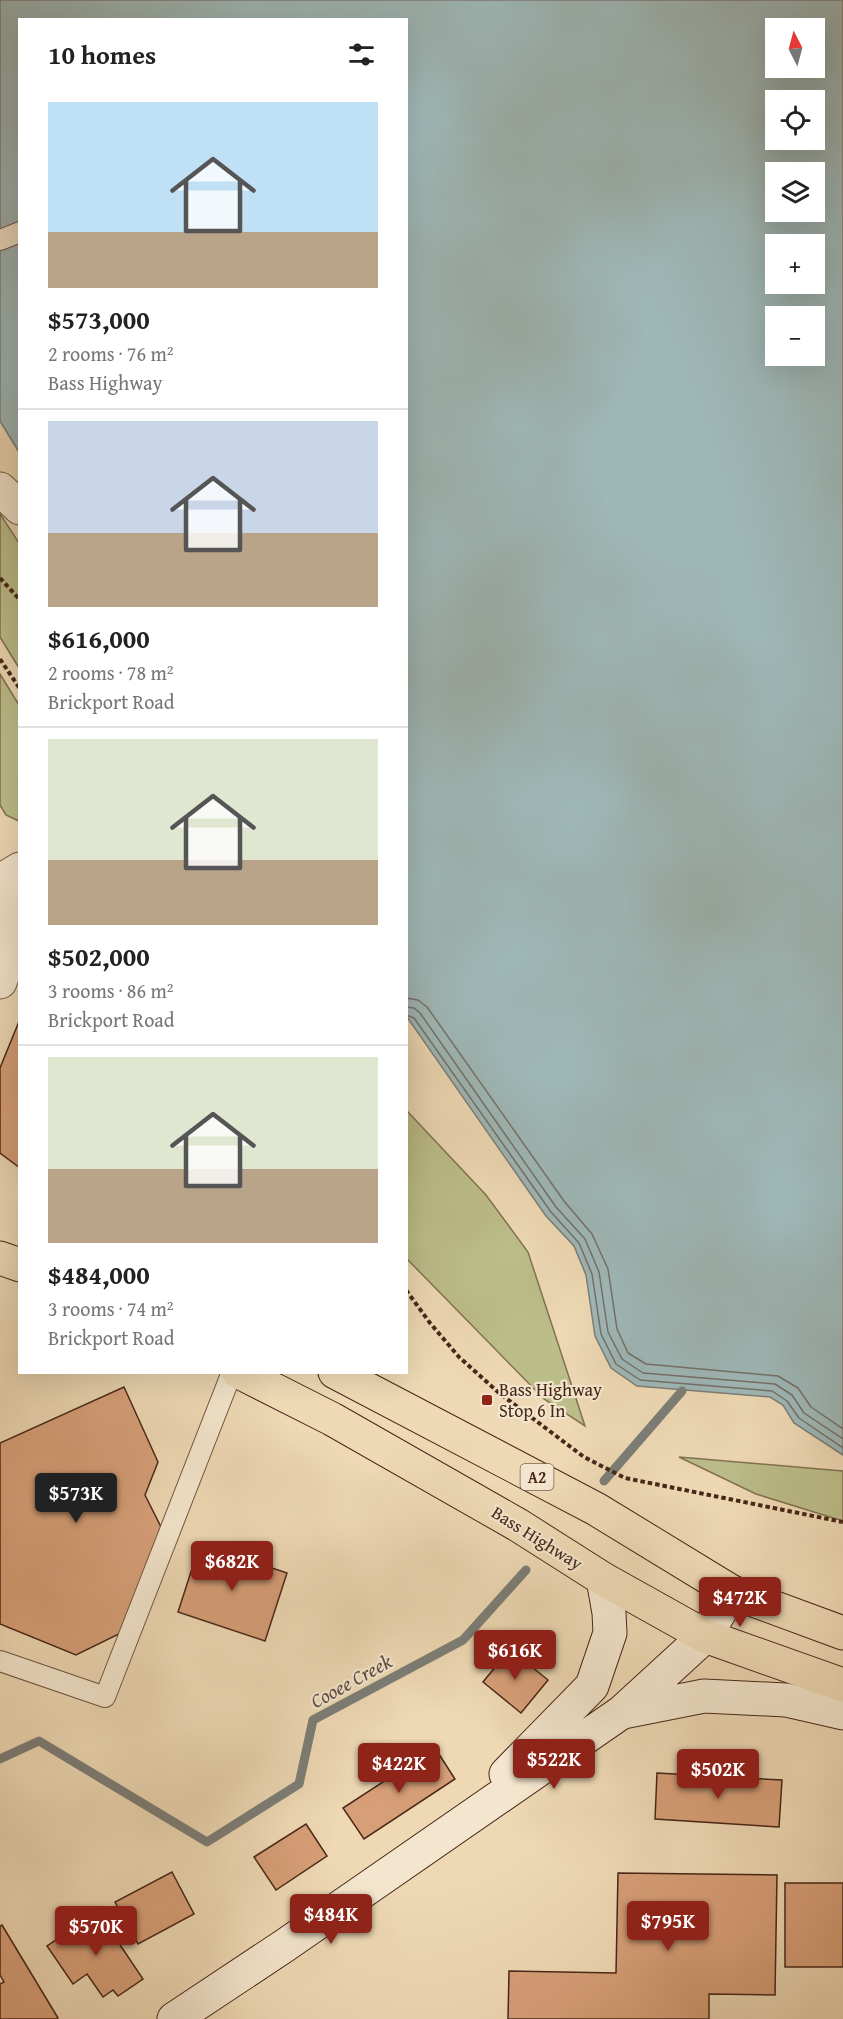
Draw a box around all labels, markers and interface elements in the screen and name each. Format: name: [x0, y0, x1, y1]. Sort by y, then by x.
north arrow: [765, 18, 825, 78]
map controls: [765, 18, 825, 366]
text: 10 homes: [48, 35, 156, 74]
icon: filters: [345, 38, 378, 71]
button: locate: [765, 90, 825, 150]
icon: home: [159, 141, 267, 249]
button: layers: [765, 162, 825, 222]
button: +: [765, 234, 825, 294]
text: $573,000: [48, 300, 150, 339]
button: −: [765, 306, 825, 366]
text: 2 rooms · 76 m²: [48, 339, 174, 368]
text: Bass Highway: [48, 368, 162, 397]
icon: home: [159, 460, 267, 568]
text: $616,000: [48, 619, 150, 658]
text: 2 rooms · 78 m²: [48, 658, 174, 687]
text: Brickport Road: [48, 687, 174, 716]
icon: home: [159, 778, 267, 886]
text: $502,000: [48, 937, 150, 976]
text: 3 rooms · 86 m²: [48, 976, 174, 1005]
text: Brickport Road: [48, 1005, 174, 1034]
icon: home: [159, 1096, 267, 1204]
text: $484,000: [48, 1255, 150, 1294]
text: 3 rooms · 74 m²: [48, 1294, 174, 1323]
text: Brickport Road: [48, 1323, 174, 1352]
place label: Bass Highway Stop 6 In: [499, 1376, 602, 1424]
marker: Bass Highway Stop 6 In: [480, 1393, 494, 1407]
road number: A2: [520, 1464, 554, 1490]
pin: $573K: [34, 1473, 118, 1524]
text: $573K: [49, 1478, 103, 1507]
street label: Bass Highway: [486, 1499, 588, 1576]
pin: $682K: [190, 1541, 274, 1592]
text: $682K: [205, 1546, 259, 1575]
pin: $472K: [698, 1577, 782, 1628]
text: $472K: [713, 1582, 767, 1611]
pin: $616K: [473, 1630, 557, 1681]
text: $616K: [488, 1635, 542, 1664]
water label: Cooee Creek: [305, 1646, 398, 1715]
pin: $522K: [512, 1739, 596, 1790]
pin: $422K: [357, 1743, 441, 1794]
text: $522K: [527, 1744, 581, 1773]
text: $422K: [372, 1748, 426, 1777]
pin: $502K: [676, 1749, 760, 1800]
text: $502K: [691, 1754, 745, 1783]
pin: $484K: [289, 1894, 373, 1945]
text: $484K: [304, 1899, 358, 1928]
pin: $795K: [626, 1901, 710, 1952]
pin: $570K: [54, 1906, 138, 1957]
text: $795K: [641, 1906, 695, 1935]
text: $570K: [69, 1911, 123, 1940]

